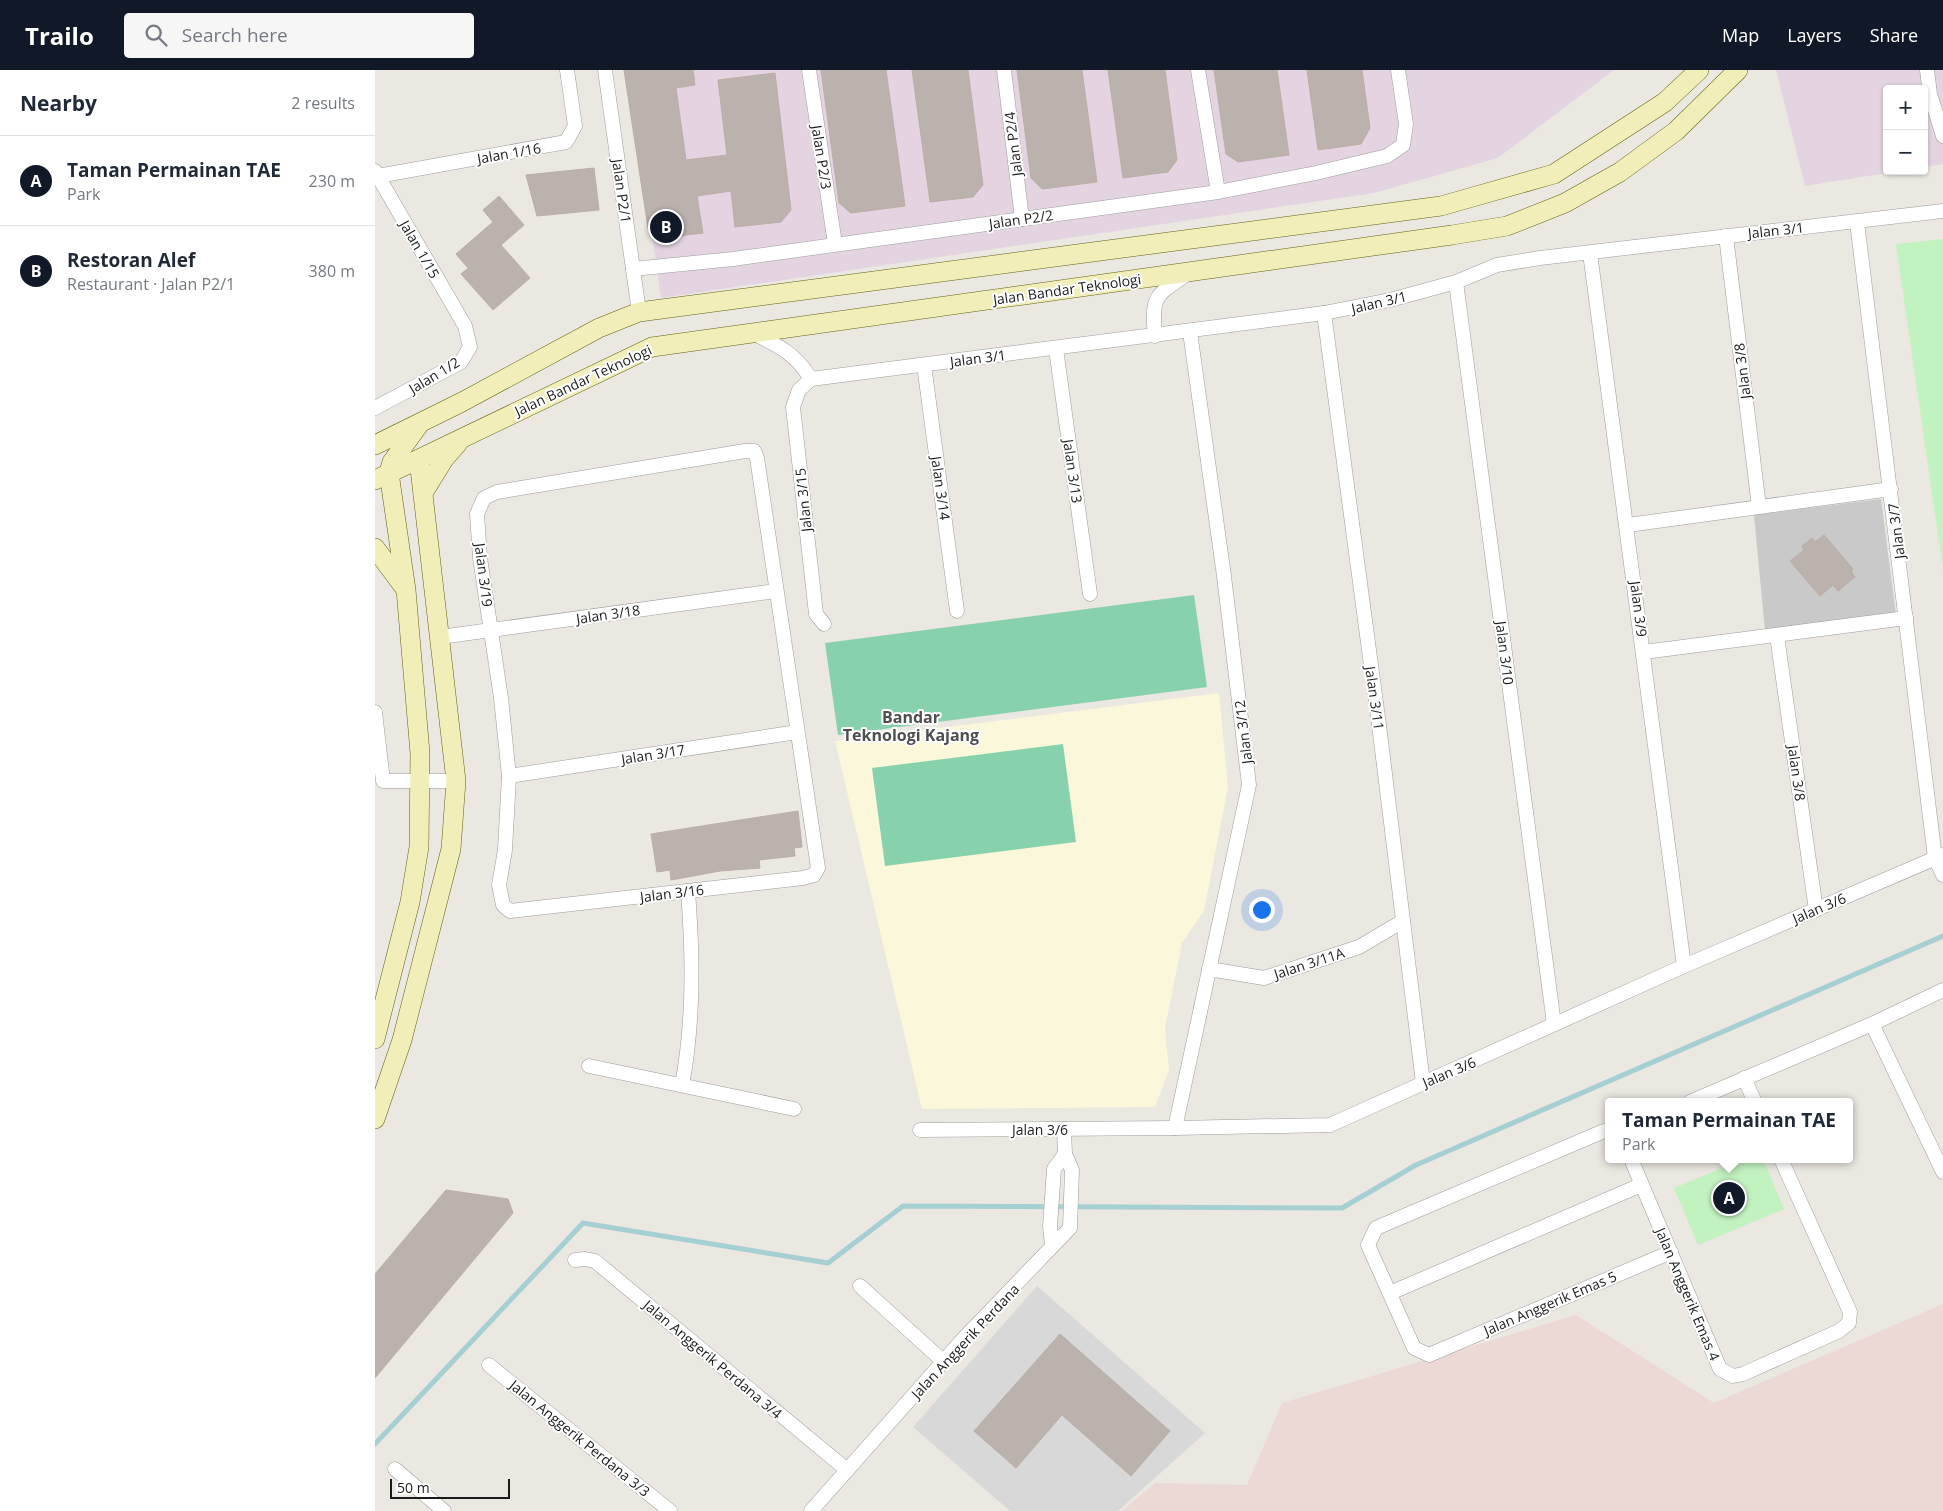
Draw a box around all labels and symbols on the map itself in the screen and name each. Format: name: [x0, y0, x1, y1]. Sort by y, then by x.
street label: Jalan P2/4: [1000, 111, 1027, 179]
street label: Jalan P2/3: [807, 122, 836, 190]
street label: Jalan 1/16: [474, 138, 542, 168]
street label: Jalan P2/1: [608, 156, 636, 224]
street label: Jalan P2/2: [986, 205, 1054, 233]
pin: B: [650, 208, 682, 246]
street label: Jalan 1/15: [395, 215, 444, 282]
street label: Jalan 3/1: [1745, 218, 1805, 243]
street label: Jalan Bandar Teknologi: [990, 269, 1142, 309]
street label: Jalan 3/1: [1348, 286, 1409, 318]
street label: Jalan Bandar Teknologi: [510, 340, 655, 421]
street label: Jalan 3/8: [1729, 342, 1755, 402]
street label: Jalan 3/1: [947, 345, 1007, 371]
street label: Jalan 1/2: [403, 352, 463, 399]
street label: Jalan 3/13: [1059, 436, 1087, 504]
street label: Jalan 3/14: [927, 453, 955, 521]
street label: Jalan 3/15: [790, 467, 816, 535]
street label: Jalan 3/7: [1883, 502, 1909, 562]
street label: Jalan 3/19: [470, 540, 497, 608]
street label: Jalan 3/9: [1626, 578, 1652, 638]
street label: Jalan 3/18: [573, 600, 641, 628]
street label: Jalan 3/10: [1491, 618, 1518, 686]
street label: Jalan 3/11: [1361, 663, 1389, 731]
street label: Jalan 3/12: [1230, 699, 1257, 767]
district label: Bandar Teknologi Kajang: [843, 706, 979, 746]
street label: Jalan 3/17: [618, 740, 686, 769]
street label: Jalan 3/8: [1783, 742, 1810, 802]
street label: Jalan 3/16: [637, 880, 705, 907]
street label: Jalan 3/6: [1788, 888, 1849, 929]
your location: [1249, 897, 1275, 923]
street label: Jalan 3/11A: [1269, 943, 1347, 984]
street label: Jalan 3/6: [1418, 1052, 1479, 1093]
street label: Jalan 3/6: [1010, 1120, 1068, 1139]
pin: A: [1713, 1179, 1745, 1217]
street label: Jalan Anggerik Emas 4: [1651, 1223, 1725, 1363]
street label: Jalan Anggerik Emas 5: [1479, 1266, 1619, 1340]
street label: Jalan Anggerik Perdana: [905, 1279, 1023, 1404]
street label: Jalan Anggerik Perdana 3/4: [638, 1294, 786, 1423]
street label: Jalan Anggerik Perdana 3/3: [504, 1374, 654, 1501]
scale bar: [390, 1476, 510, 1499]

